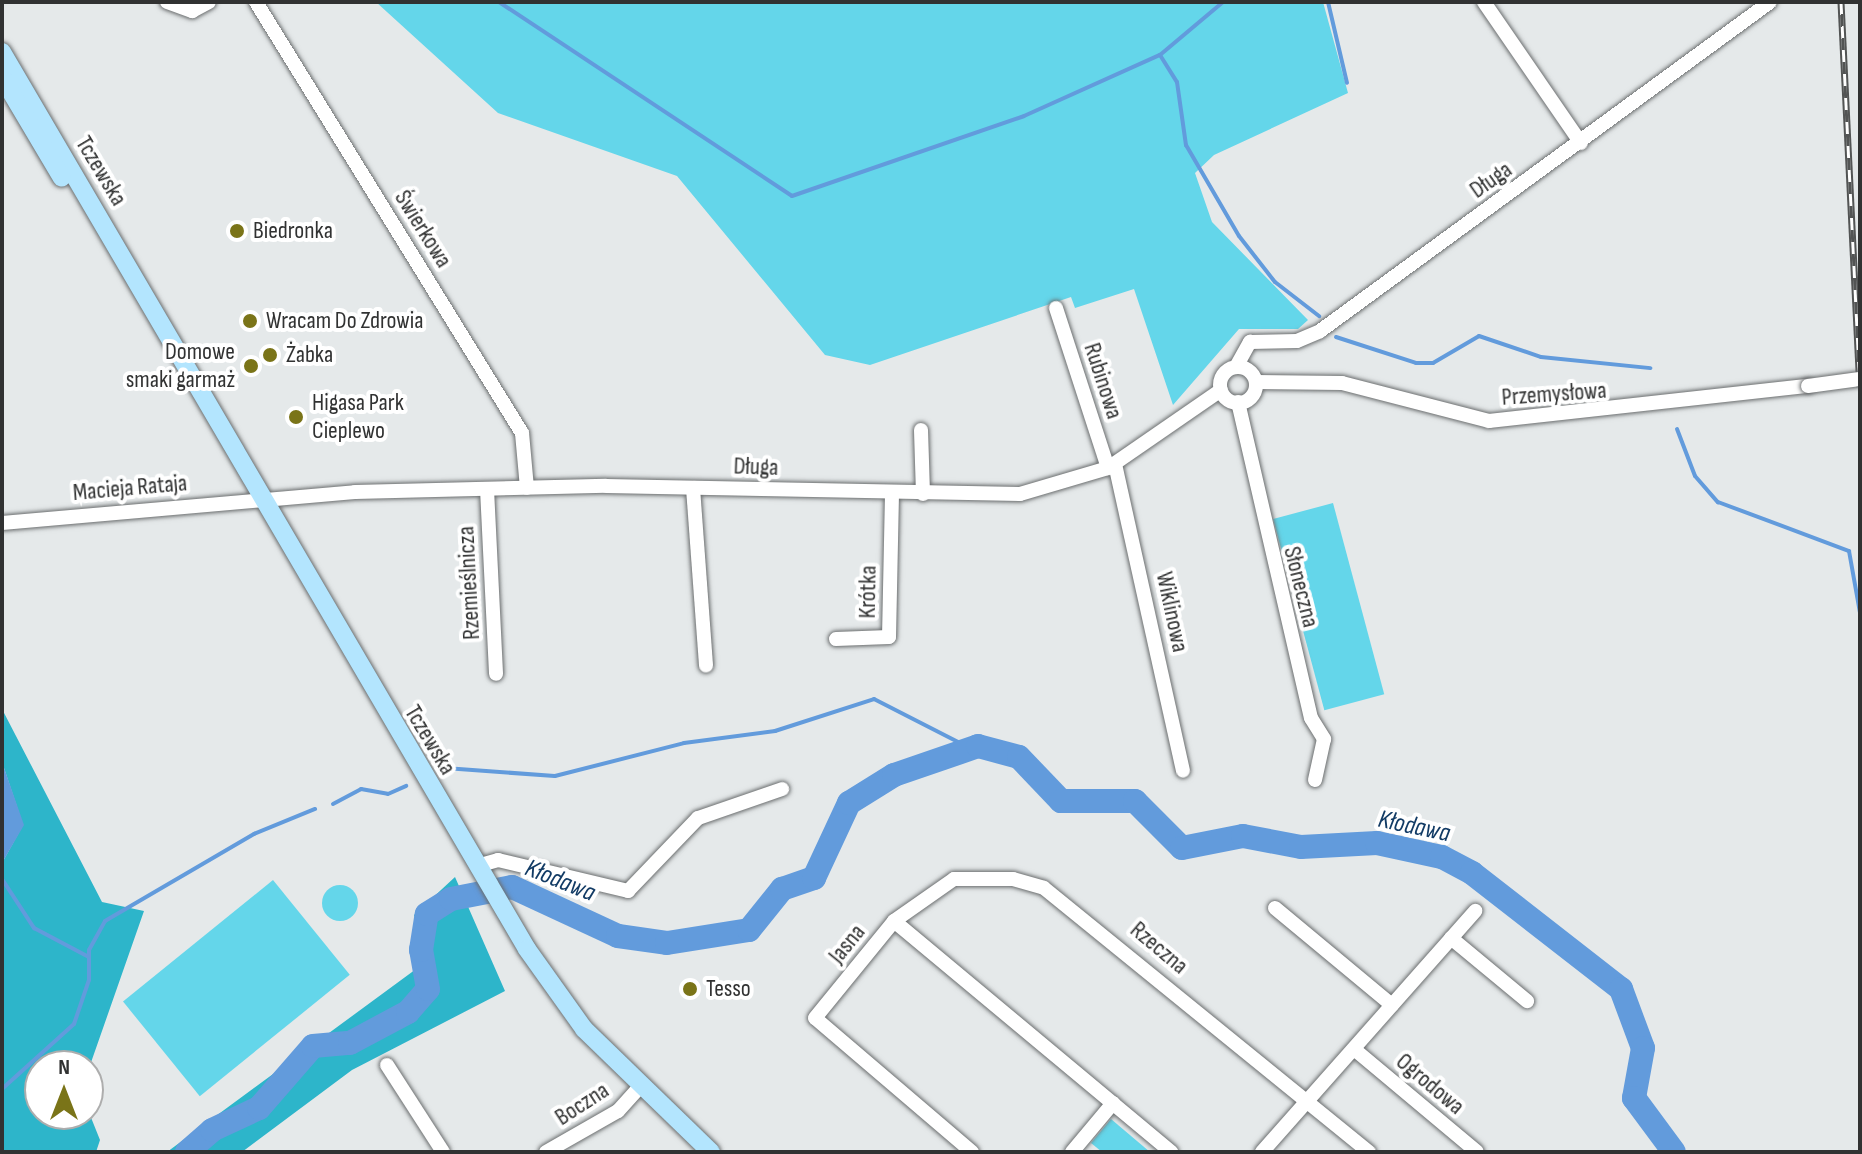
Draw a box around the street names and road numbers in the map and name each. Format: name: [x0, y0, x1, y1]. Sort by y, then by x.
street label: Tczewska: [69, 131, 133, 211]
street label: Długa: [1464, 155, 1518, 205]
street label: Świerkowa: [388, 185, 458, 273]
street label: Rubinowa: [1077, 339, 1129, 423]
street label: Przemysłowa: [1501, 376, 1607, 412]
street label: Długa: [733, 452, 779, 482]
street label: Macieja Rataja: [72, 469, 188, 507]
street label: Rzemieślnicza: [452, 526, 486, 640]
street label: Słoneczna: [1277, 544, 1325, 630]
street label: Krótka: [853, 565, 883, 619]
street label: Wiklinowa: [1149, 569, 1195, 655]
street label: Tczewska: [398, 700, 462, 780]
street label: Rzeczna: [1124, 916, 1194, 980]
street label: Jasna: [823, 919, 871, 969]
street label: Ogrodowa: [1390, 1047, 1470, 1121]
street label: Boczna: [550, 1076, 614, 1132]

